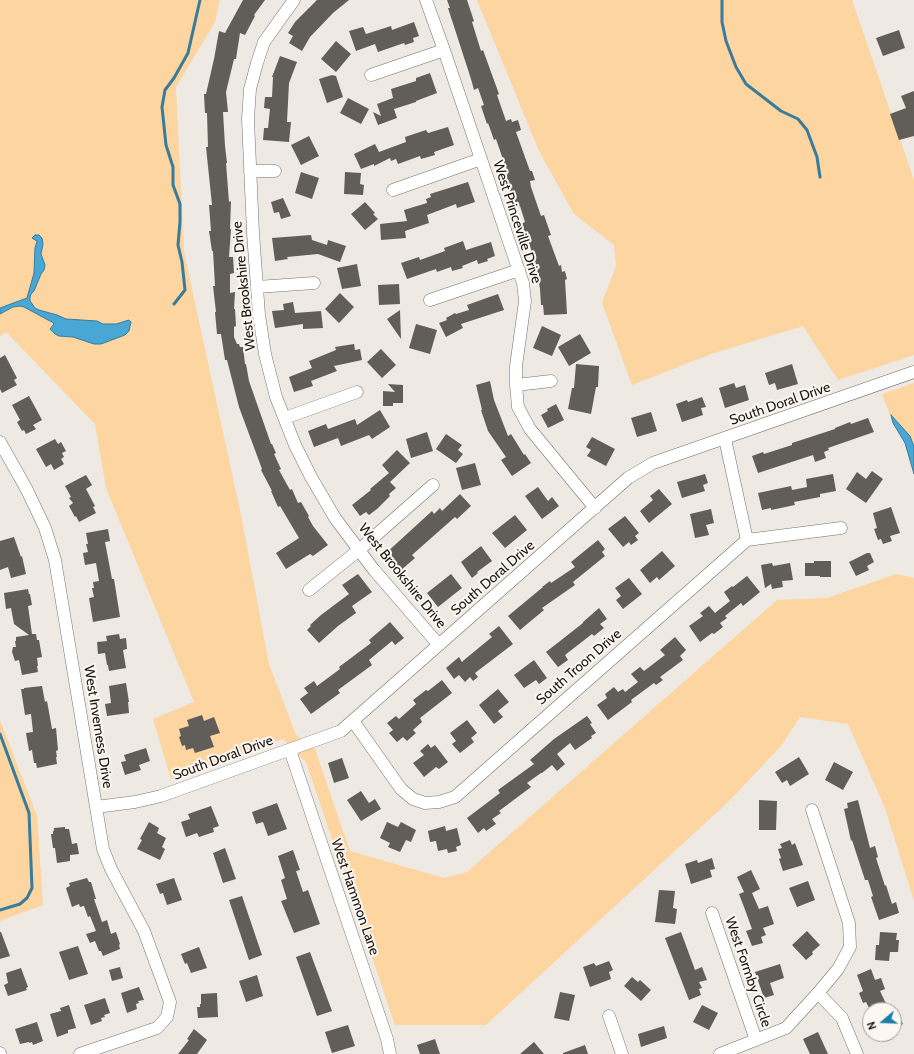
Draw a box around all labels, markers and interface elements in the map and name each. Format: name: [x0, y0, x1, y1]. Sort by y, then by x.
street label: West Princeville Drive: [489, 158, 545, 286]
street label: West Brookshire Drive: [229, 220, 259, 352]
street label: South Doral Drive: [727, 379, 833, 429]
street label: West Brookshire Drive: [355, 520, 449, 632]
street label: South Doral Drive: [448, 537, 538, 619]
street label: South Troon Drive: [533, 626, 625, 708]
street label: West Inverness Drive: [80, 664, 116, 790]
street label: South Doral Drive: [171, 732, 275, 784]
street label: West Hammon Lane: [327, 837, 383, 957]
street label: West Formby Circle: [721, 915, 775, 1029]
north arrow: [862, 1002, 902, 1042]
text: N: [864, 1020, 879, 1032]

